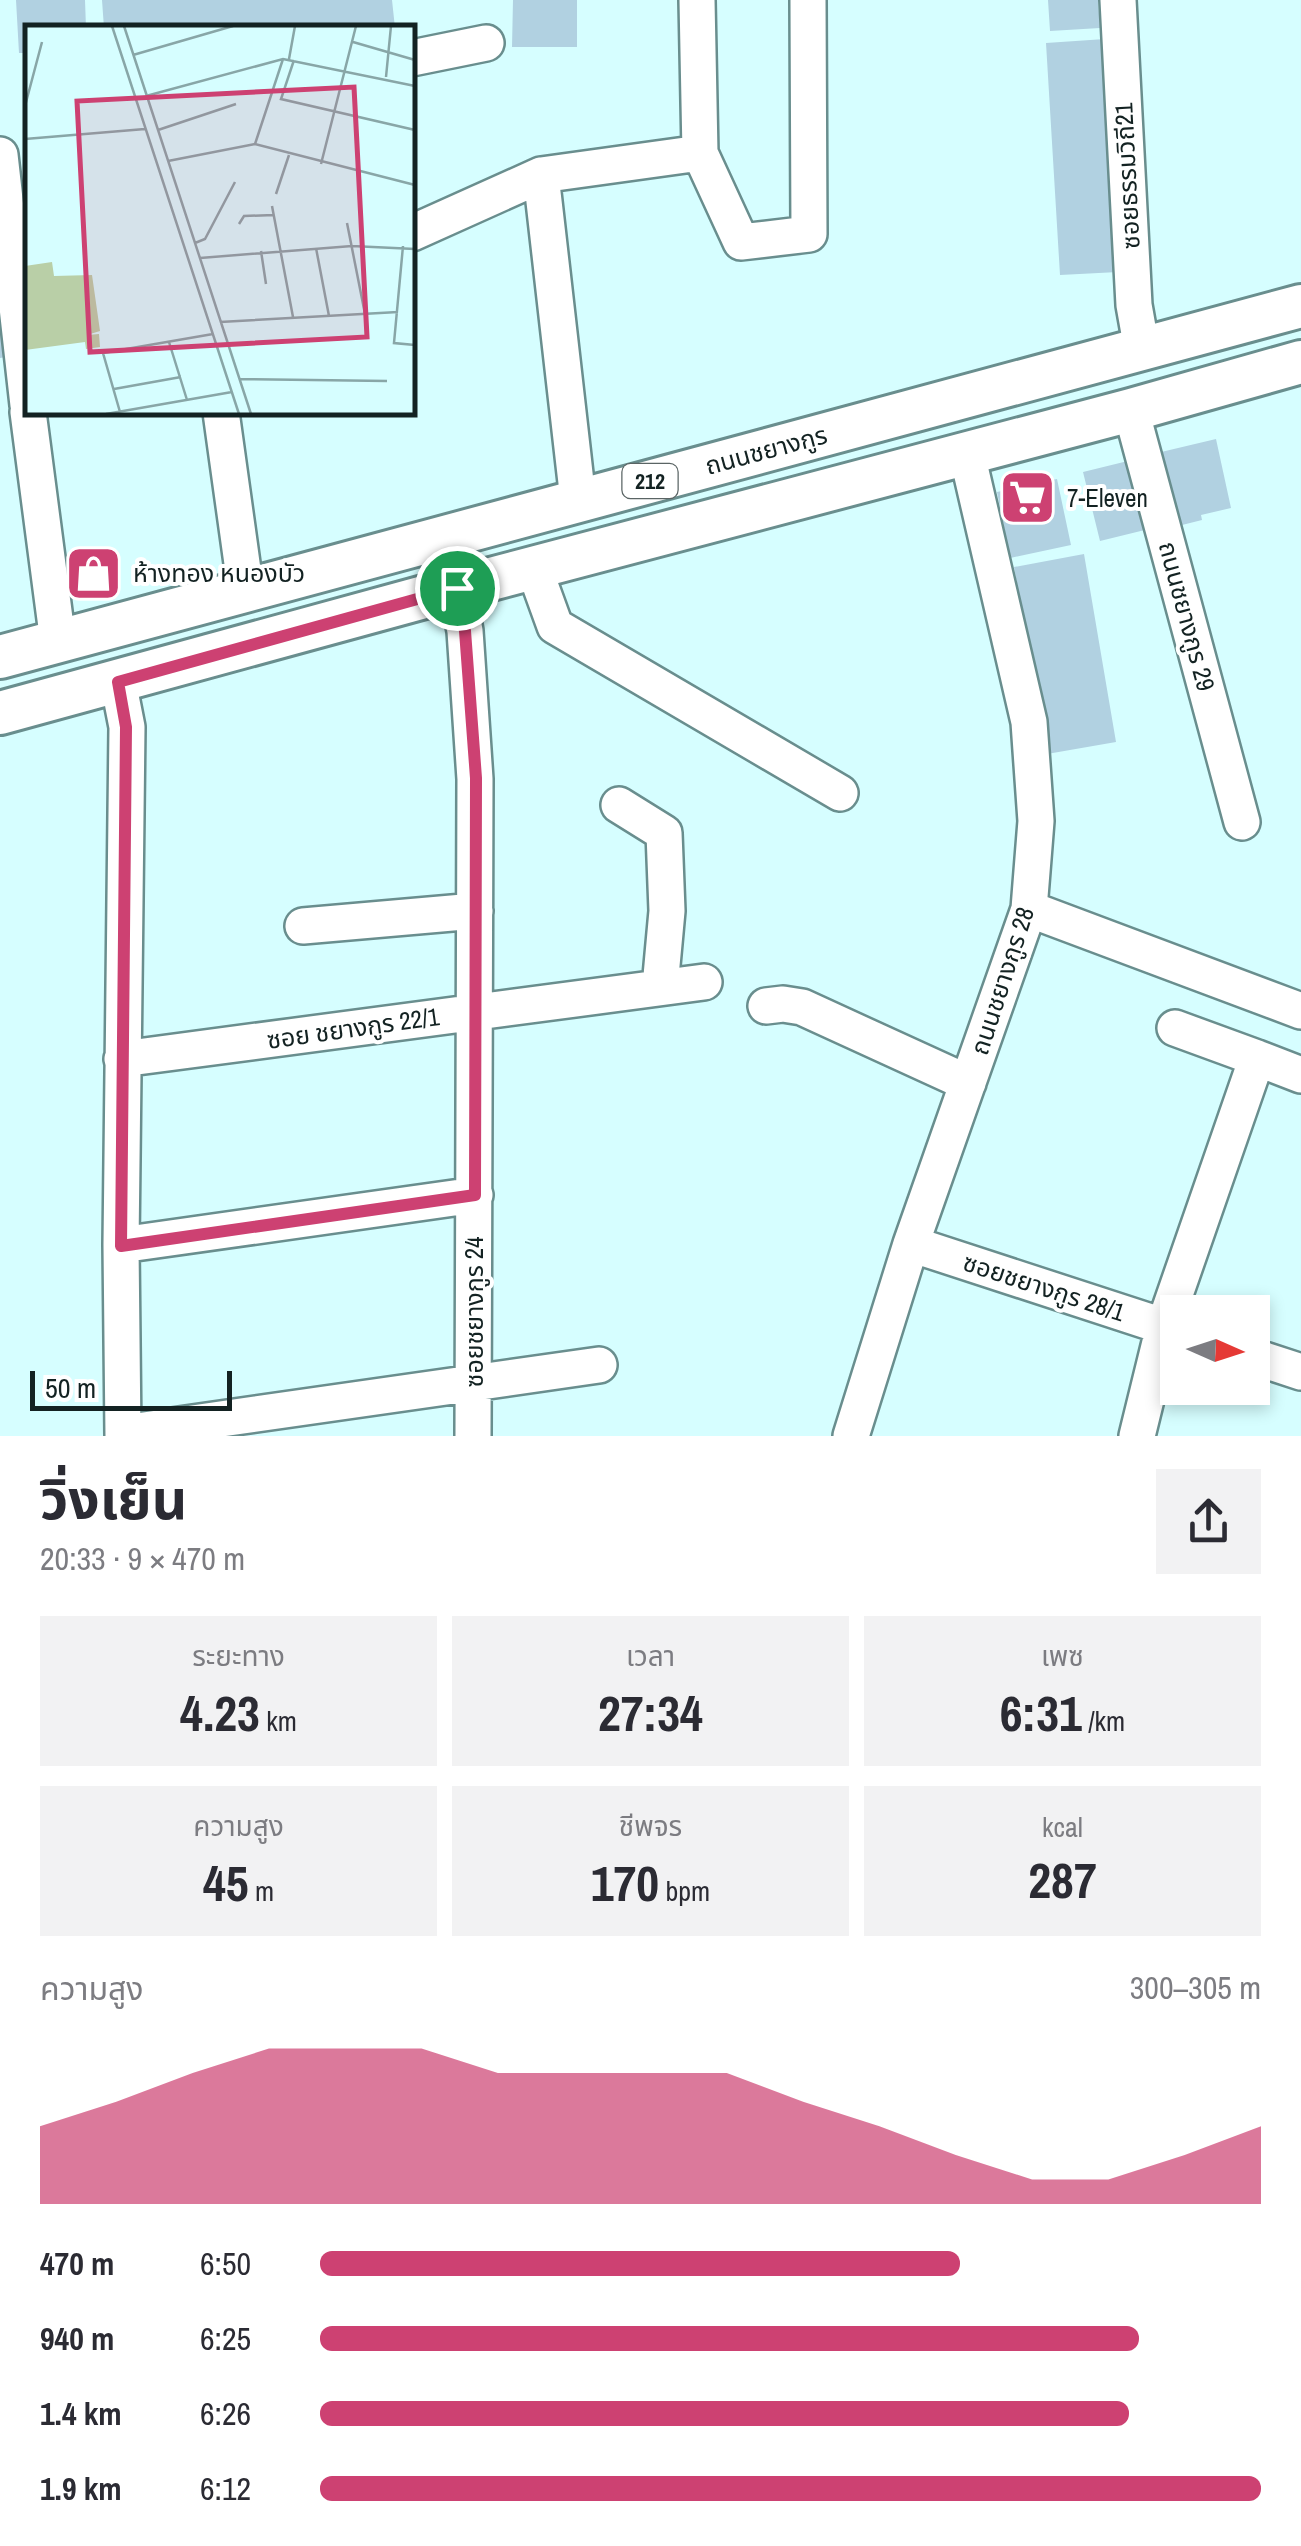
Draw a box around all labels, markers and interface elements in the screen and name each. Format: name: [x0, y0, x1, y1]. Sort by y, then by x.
inset map: [25, 25, 415, 415]
street label: ซอยธรรมวิถี21: [1106, 101, 1148, 250]
street label: ถนนชยางกูร: [701, 417, 831, 483]
road number: 212: [622, 464, 678, 498]
supermarket icon: 7-Eleven: [998, 468, 1058, 528]
place label: 7-Eleven: [1067, 481, 1148, 515]
street label: ถนนชยางกูร 29: [1151, 537, 1223, 695]
shop icon: ห้างทอง หนองบัว: [64, 543, 124, 603]
pin: [415, 546, 500, 631]
place label: ห้างทอง หนองบัว: [133, 556, 305, 590]
icon: arrive: [430, 561, 485, 616]
street label: ถนนชยางกูร 28: [962, 903, 1042, 1059]
street label: ซอย ชยางกูร 22/1: [265, 999, 442, 1057]
street label: ซอยชยางกูร 24: [457, 1237, 491, 1387]
street label: ซอยชยางกูร 28/1: [959, 1245, 1130, 1329]
north arrow: [1160, 1295, 1270, 1405]
map controls: [1160, 1295, 1270, 1405]
scale bar: [30, 1366, 232, 1410]
text: 50 m: [45, 1369, 96, 1407]
text: วิ่งเย็น: [40, 1462, 187, 1536]
button: share: [1156, 1469, 1261, 1574]
text: 20:33 · 9 × 470 m: [40, 1537, 245, 1580]
text: ระยะทาง: [192, 1637, 285, 1675]
text: เวลา: [626, 1637, 675, 1675]
text: เพซ: [1041, 1637, 1084, 1675]
text: 4.23: [180, 1679, 260, 1747]
text: 27:34: [598, 1679, 703, 1747]
text: 6:31: [1000, 1679, 1082, 1747]
text: km: [260, 1702, 297, 1740]
text: /km: [1082, 1702, 1125, 1740]
text: ความสูง: [193, 1807, 284, 1845]
text: ชีพจร: [619, 1807, 682, 1845]
text: kcal: [1042, 1808, 1083, 1846]
text: 287: [1028, 1846, 1097, 1914]
text: 45: [203, 1849, 249, 1917]
text: 170: [591, 1849, 659, 1917]
text: m: [249, 1872, 274, 1910]
text: bpm: [659, 1872, 710, 1910]
text: 300–305 m: [1130, 1966, 1261, 2009]
text: ความสูง: [40, 1967, 144, 2010]
text: 470 m: [40, 2242, 114, 2285]
text: 6:50: [200, 2242, 251, 2285]
text: 940 m: [40, 2317, 114, 2360]
text: 6:25: [200, 2317, 251, 2360]
text: 1.4 km: [40, 2392, 122, 2435]
text: 6:26: [200, 2392, 251, 2435]
text: 1.9 km: [40, 2467, 122, 2510]
text: 6:12: [200, 2467, 251, 2510]

